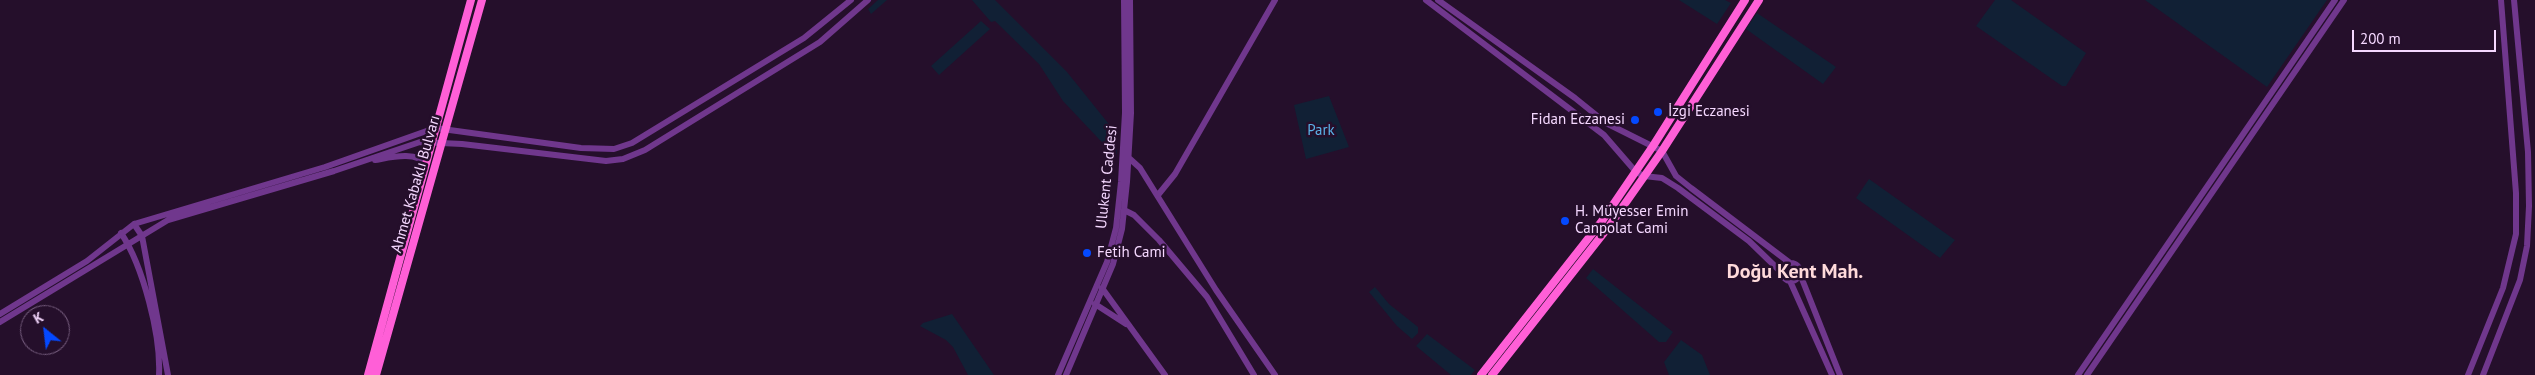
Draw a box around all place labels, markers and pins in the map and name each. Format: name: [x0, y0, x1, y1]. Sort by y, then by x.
place label: İzgi Eczanesi: [1668, 103, 1750, 121]
marker: İzgi Eczanesi: [1652, 106, 1664, 118]
place label: Fidan Eczanesi: [1531, 111, 1625, 129]
marker: Fidan Eczanesi: [1629, 114, 1641, 126]
place label: H. Müyesser Emin Canpolat Cami: [1575, 203, 1688, 238]
marker: H. Müyesser Emin Canpolat Cami: [1559, 215, 1571, 227]
place label: Fetih Cami: [1097, 244, 1166, 262]
marker: Fetih Cami: [1081, 247, 1093, 259]

